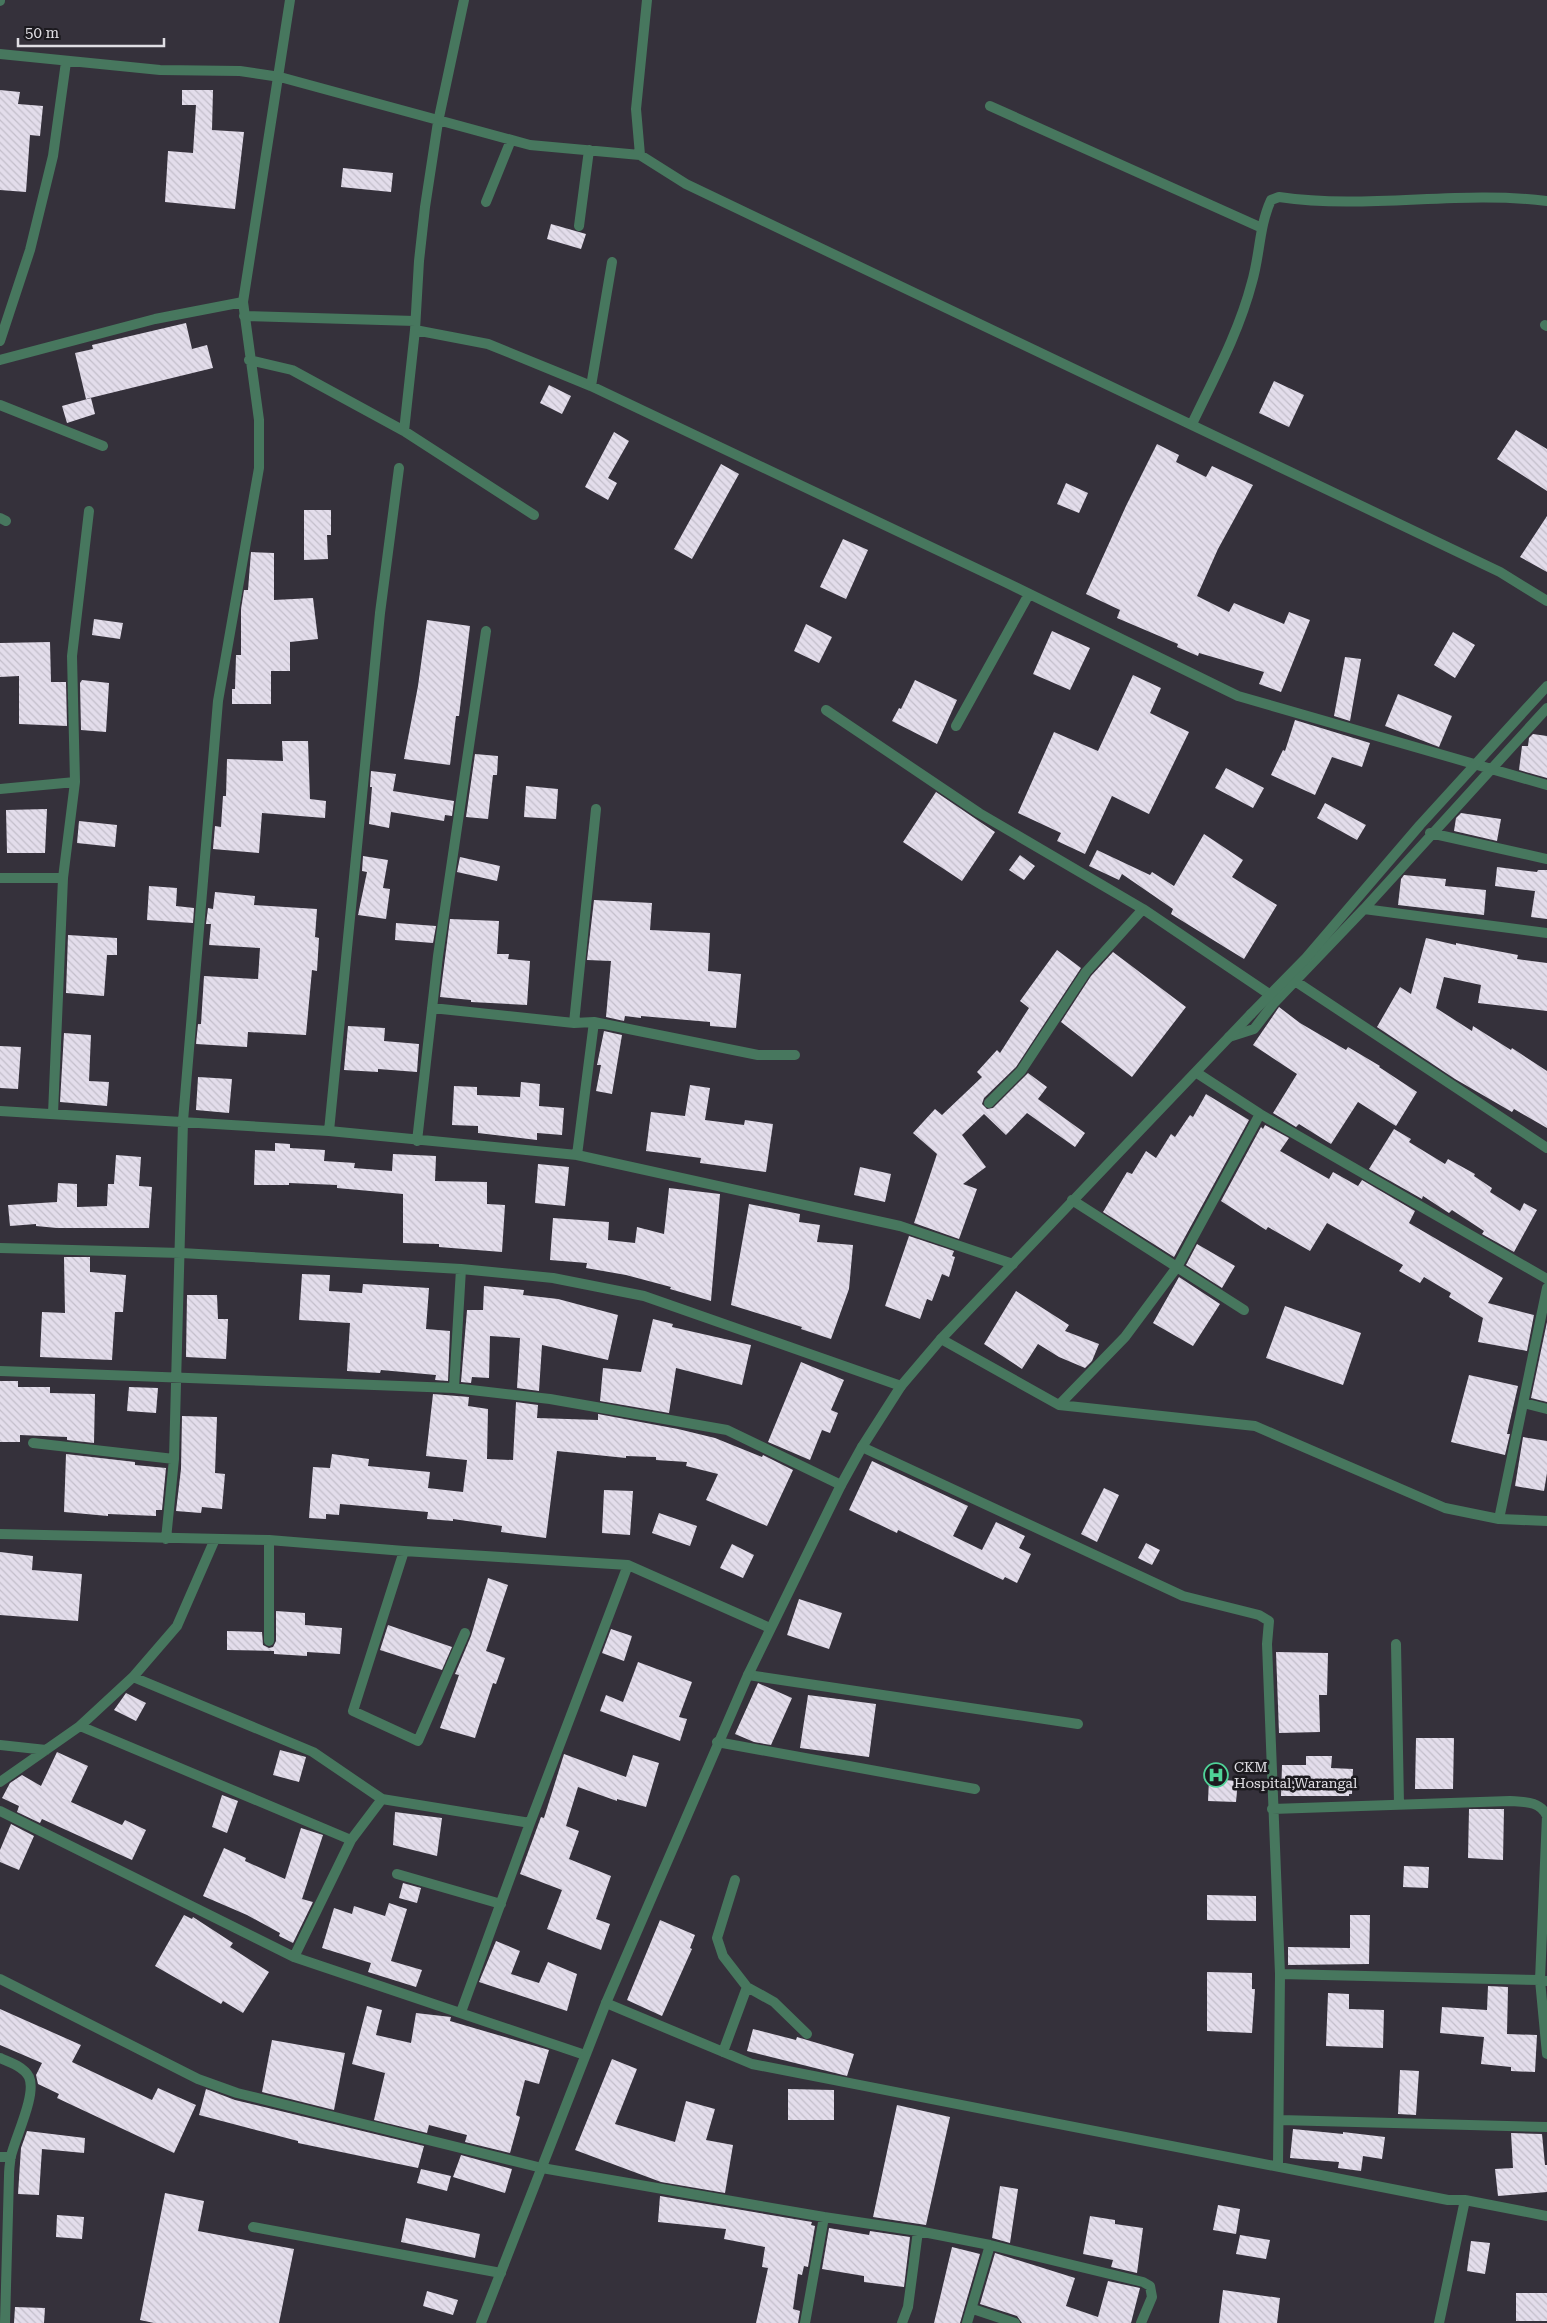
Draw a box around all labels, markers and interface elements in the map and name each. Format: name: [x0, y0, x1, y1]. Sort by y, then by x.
scale bar: [18, 15, 164, 47]
text: 50 m: [25, 24, 60, 42]
place label: CKM Hospital,Warangal: [1234, 1759, 1358, 1791]
hospital icon: CKM Hospital,Warangal: [1203, 1762, 1229, 1788]

